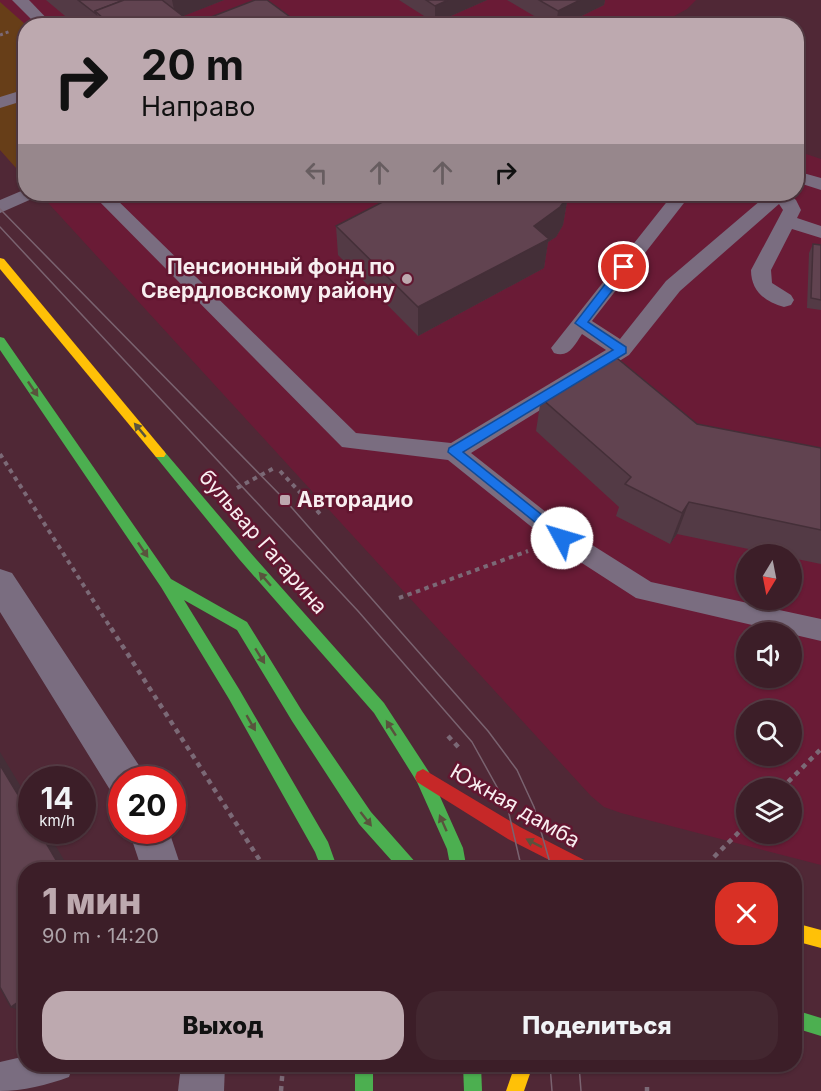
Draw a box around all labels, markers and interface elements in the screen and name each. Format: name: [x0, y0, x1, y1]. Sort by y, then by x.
text: 20 m: [141, 39, 244, 90]
icon: right: [42, 42, 120, 120]
text: Направо: [141, 90, 256, 123]
icon: left: [300, 156, 333, 189]
icon: ahead: [363, 156, 396, 189]
icon: ahead: [426, 156, 459, 189]
icon: right: [489, 156, 522, 189]
pin: [598, 241, 649, 292]
icon: arrive: [607, 250, 640, 283]
place label: Пенсионный фонд по Свердловскому району: [141, 254, 395, 303]
marker: Пенсионный фонд по Свердловскому району: [400, 272, 414, 286]
one-way arrow: [27, 381, 38, 397]
one-way arrow: [133, 422, 146, 438]
street label: бульвар Гагарина: [194, 465, 333, 619]
place label: Авторадио: [297, 487, 414, 512]
marker: Авторадио: [278, 493, 292, 507]
position arrow: [530, 506, 594, 570]
one-way arrow: [137, 542, 148, 558]
north arrow: [736, 544, 802, 610]
map controls: [736, 544, 802, 844]
one-way arrow: [259, 572, 272, 587]
button: sound: [736, 622, 802, 688]
one-way arrow: [254, 647, 265, 664]
button: search: [736, 700, 802, 766]
one-way arrow: [246, 715, 256, 732]
one-way arrow: [385, 720, 397, 736]
street label: Южная дамба: [446, 758, 584, 853]
speed limit sign: 20: [108, 766, 186, 844]
button: layers: [736, 778, 802, 844]
text: 14: [40, 780, 74, 816]
text: km/h: [39, 811, 75, 830]
one-way arrow: [360, 811, 373, 827]
one-way arrow: [439, 814, 448, 831]
one-way arrow: [525, 838, 542, 848]
text: 1 мин: [42, 879, 141, 923]
button: close: [715, 882, 778, 945]
text: 90 m · 14:20: [42, 924, 159, 948]
button: Выход: [42, 991, 404, 1060]
button: Поделиться: [416, 991, 778, 1060]

